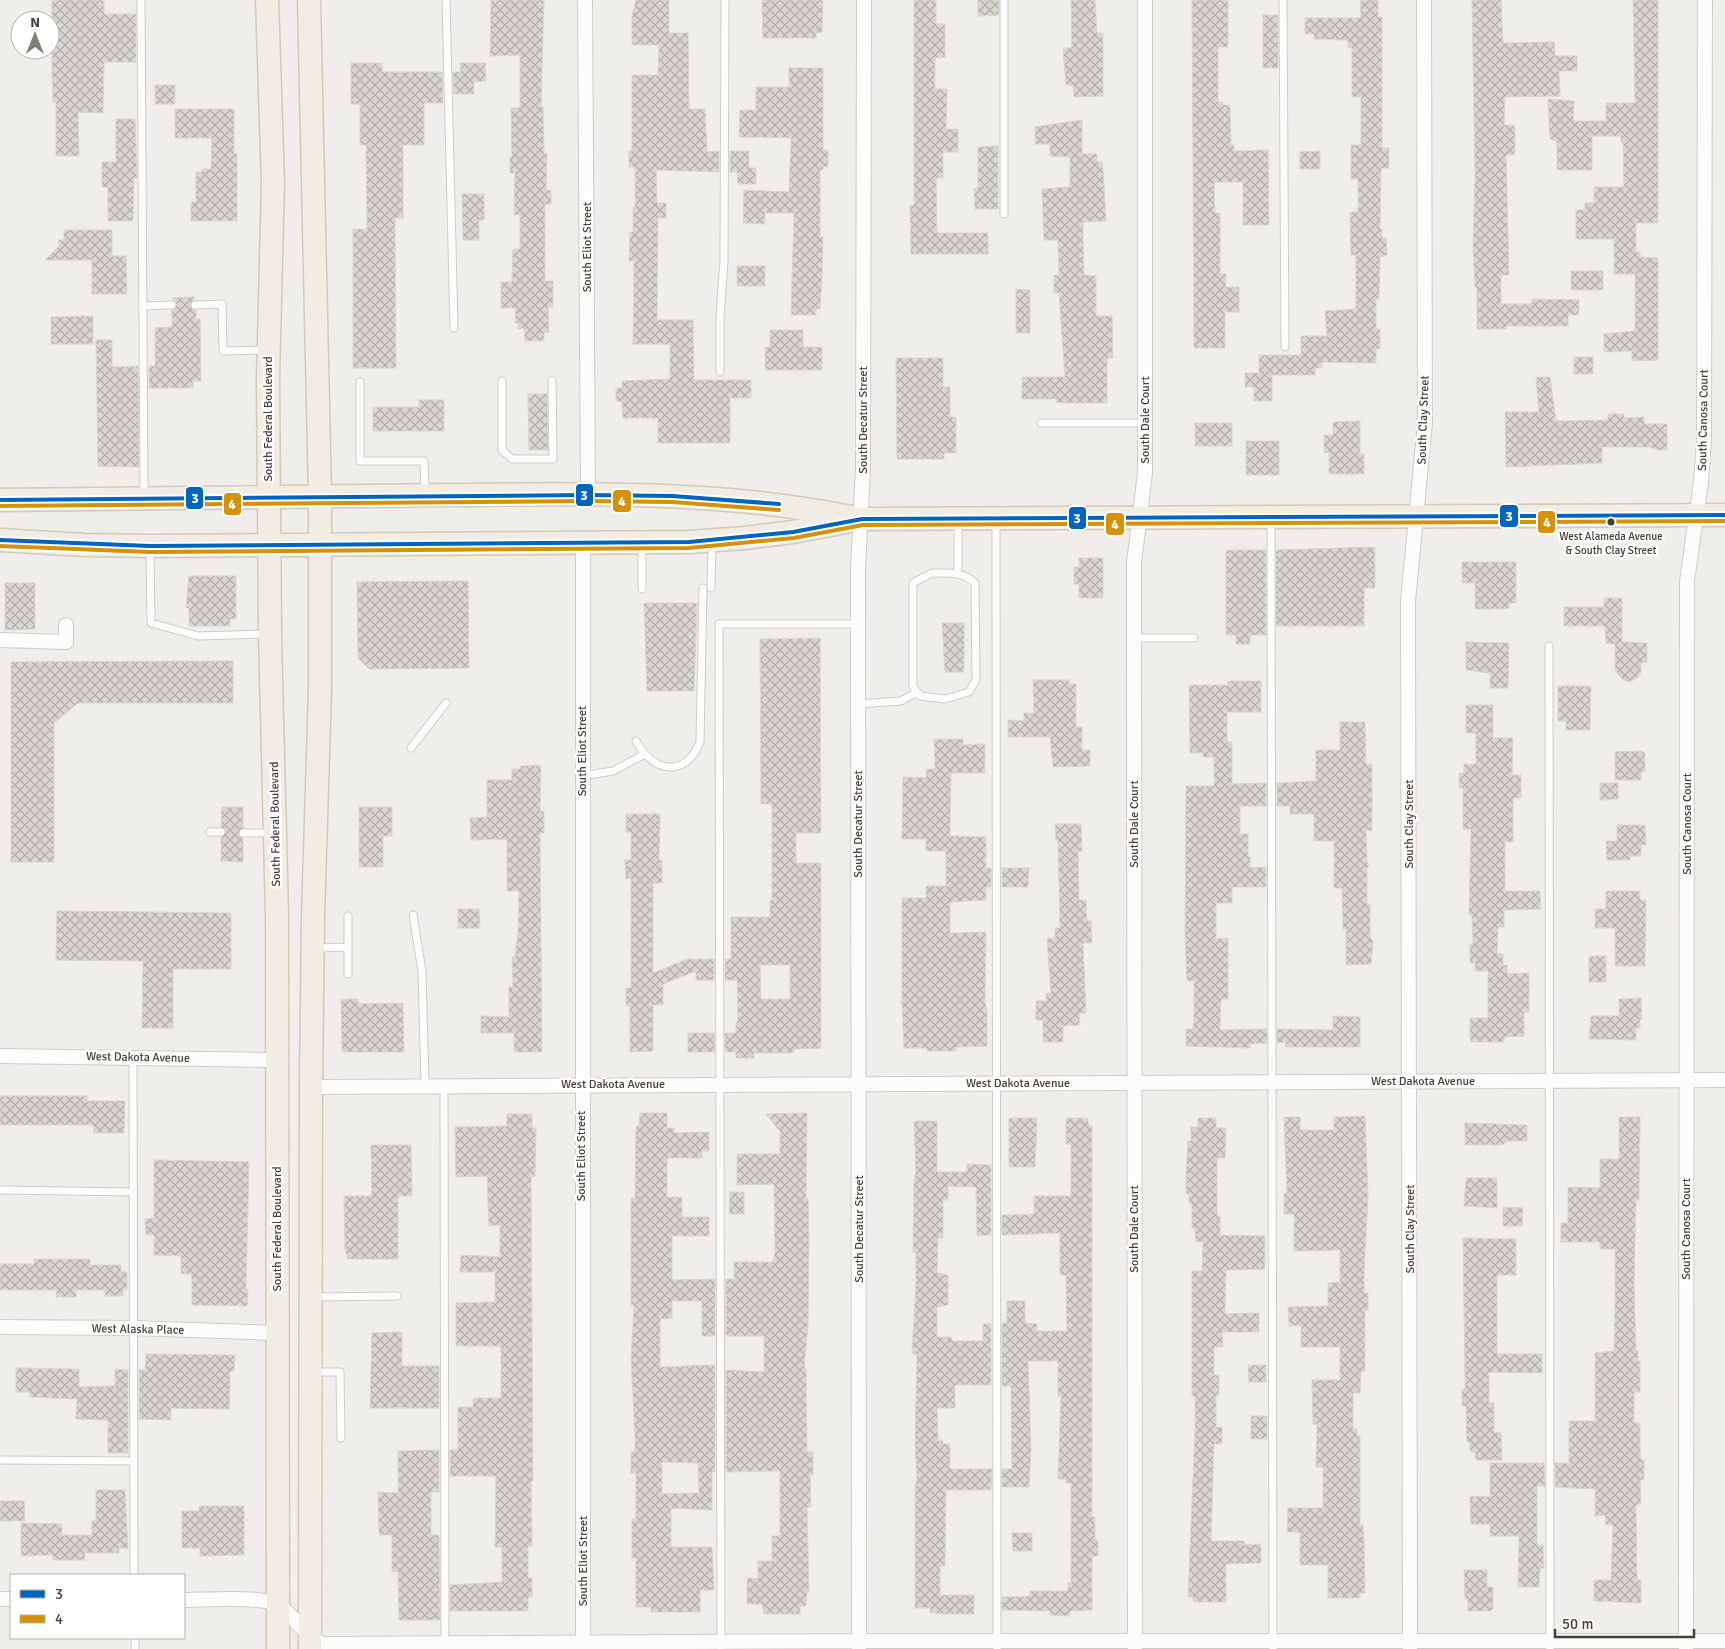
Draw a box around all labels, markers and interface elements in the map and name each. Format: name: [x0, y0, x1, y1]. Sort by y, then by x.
north arrow: [10, 10, 60, 60]
text: N: [30, 14, 40, 31]
street label: South Eliot Street: [580, 202, 595, 292]
street label: South Federal Boulevard: [261, 356, 276, 482]
street label: South Decatur Street: [856, 366, 871, 474]
street label: South Canosa Court: [1695, 369, 1712, 471]
street label: South Clay Street: [1414, 375, 1433, 465]
street label: South Dale Court: [1138, 376, 1153, 464]
line badge: 3: [575, 483, 594, 507]
line badge: 3: [185, 486, 204, 510]
text: 3: [580, 487, 588, 504]
line badge: 4: [612, 489, 632, 513]
text: 3: [191, 490, 199, 507]
line badge: 4: [223, 492, 242, 516]
text: 4: [618, 493, 626, 510]
text: 4: [228, 496, 236, 513]
line badge: 3: [1499, 504, 1519, 528]
line badge: 3: [1068, 506, 1087, 530]
text: 3: [1505, 508, 1513, 525]
text: 3: [1073, 510, 1081, 527]
line badge: 4: [1537, 510, 1556, 534]
line badge: 4: [1105, 512, 1125, 536]
text: 4: [1543, 514, 1551, 531]
text: 4: [1111, 516, 1119, 533]
marker: West Alameda Avenue & South Clay Street: [1606, 517, 1616, 527]
place label: West Alameda Avenue & South Clay Street: [1559, 530, 1663, 557]
street label: South Eliot Street: [575, 706, 590, 796]
street label: South Federal Boulevard: [267, 761, 284, 887]
street label: South Decatur Street: [851, 770, 866, 878]
street label: South Canosa Court: [1680, 773, 1695, 875]
street label: South Clay Street: [1402, 779, 1417, 869]
street label: South Dale Court: [1127, 780, 1142, 868]
street label: West Dakota Avenue: [86, 1049, 190, 1066]
street label: West Dakota Avenue: [1371, 1074, 1475, 1089]
street label: West Dakota Avenue: [966, 1076, 1070, 1091]
street label: West Dakota Avenue: [561, 1077, 665, 1092]
street label: South Eliot Street: [574, 1111, 589, 1201]
street label: South Federal Boulevard: [270, 1166, 285, 1292]
street label: South Decatur Street: [852, 1175, 867, 1283]
street label: South Canosa Court: [1679, 1178, 1694, 1280]
street label: South Clay Street: [1403, 1184, 1418, 1274]
street label: South Dale Court: [1127, 1185, 1142, 1273]
street label: West Alaska Place: [92, 1321, 184, 1338]
street label: South Eliot Street: [576, 1516, 591, 1606]
legend: [10, 1574, 185, 1639]
text: 3: [55, 1585, 63, 1603]
scale bar: [1555, 1606, 1694, 1638]
text: 4: [55, 1610, 63, 1628]
text: 50 m: [1562, 1615, 1593, 1633]

